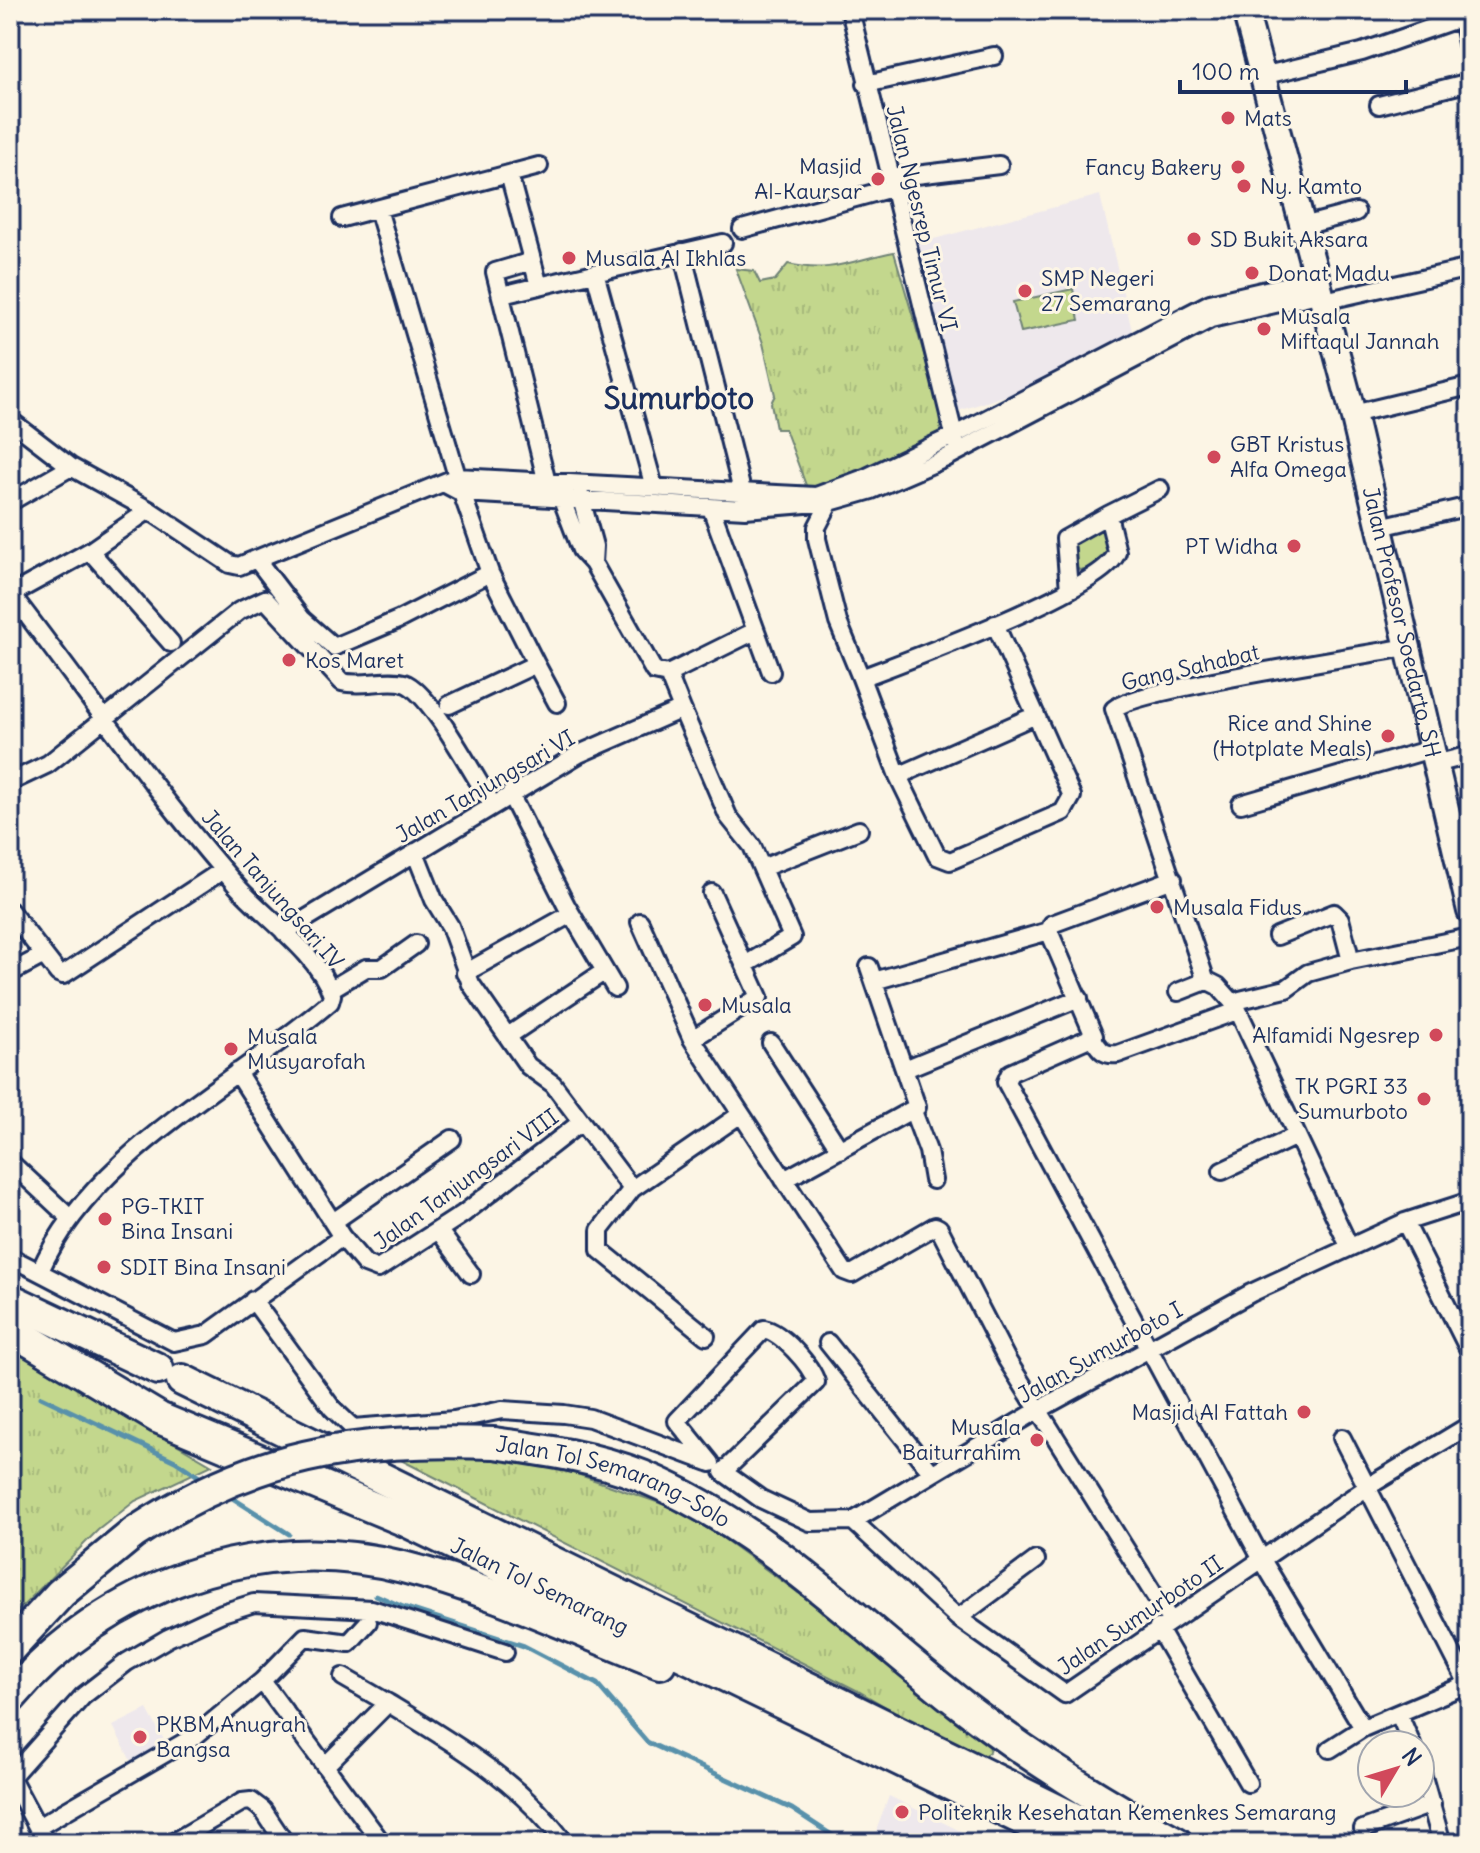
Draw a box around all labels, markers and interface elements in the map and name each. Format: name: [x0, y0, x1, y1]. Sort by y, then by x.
scale bar: [1180, 44, 1406, 94]
text: 100 m: [1192, 56, 1260, 86]
street label: Jalan Ngesrep Timur VI: [880, 102, 964, 334]
place label: Mats: [1244, 104, 1292, 132]
marker: Mats: [1219, 109, 1237, 127]
place label: Masjid Al-Kaursar: [754, 152, 862, 205]
place label: Fancy Bakery: [1085, 153, 1222, 181]
marker: Fancy Bakery: [1229, 158, 1247, 176]
marker: Masjid Al-Kaursar: [869, 170, 887, 188]
place label: Ny. Kamto: [1260, 172, 1362, 200]
marker: Ny. Kamto: [1235, 177, 1253, 195]
place label: SD Bukit Aksara: [1210, 225, 1368, 253]
marker: SD Bukit Aksara: [1185, 230, 1203, 248]
place label: Musala Al Ikhlas: [585, 244, 746, 272]
marker: Musala Al Ikhlas: [560, 249, 578, 267]
place label: Donat Madu: [1268, 259, 1390, 287]
place label: SMP Negeri 27 Semarang: [1041, 264, 1171, 317]
marker: Donat Madu: [1243, 264, 1261, 282]
marker: SMP Negeri 27 Semarang: [1016, 282, 1034, 300]
place label: Musala Miftaqul Jannah: [1280, 302, 1439, 355]
marker: Musala Miftaqul Jannah: [1255, 320, 1273, 338]
district label: Sumurboto: [604, 379, 754, 417]
place label: GBT Kristus Alfa Omega: [1230, 430, 1347, 483]
marker: GBT Kristus Alfa Omega: [1205, 448, 1223, 466]
street label: Jalan Profesor Soedarto, SH: [1357, 484, 1447, 760]
place label: PT Widha: [1185, 532, 1278, 560]
marker: PT Widha: [1285, 537, 1303, 555]
street label: Gang Sahabat: [1118, 638, 1262, 696]
place label: Kos Maret: [305, 646, 404, 674]
marker: Kos Maret: [280, 651, 298, 669]
place label: Rice and Shine (Hotplate Meals): [1213, 709, 1372, 762]
street label: Jalan Tanjungsari VI: [390, 723, 580, 849]
marker: Rice and Shine (Hotplate Meals): [1379, 727, 1397, 745]
street label: Jalan Tanjungsari IV: [196, 803, 350, 975]
place label: Musala Fidus: [1173, 893, 1302, 921]
marker: Musala Fidus: [1148, 898, 1166, 916]
place label: Musala: [721, 991, 792, 1019]
marker: Musala: [696, 996, 714, 1014]
place label: Alfamidi Ngesrep: [1252, 1021, 1420, 1049]
place label: Musala Musyarofah: [247, 1022, 366, 1075]
marker: Alfamidi Ngesrep: [1427, 1026, 1445, 1044]
marker: Musala Musyarofah: [222, 1040, 240, 1058]
place label: TK PGRI 33 Sumurboto: [1295, 1072, 1408, 1125]
marker: TK PGRI 33 Sumurboto: [1415, 1090, 1433, 1108]
street label: Jalan Tanjungsari VIII: [368, 1103, 564, 1255]
place label: PG-TKIT Bina Insani: [121, 1192, 233, 1245]
marker: PG-TKIT Bina Insani: [96, 1210, 114, 1228]
place label: SDIT Bina Insani: [120, 1253, 286, 1281]
marker: SDIT Bina Insani: [95, 1258, 113, 1276]
street label: Jalan Sumurboto I: [1013, 1295, 1187, 1409]
place label: Masjid Al Fattah: [1131, 1398, 1288, 1426]
marker: Masjid Al Fattah: [1295, 1403, 1313, 1421]
place label: Musala Baiturrahim: [902, 1413, 1021, 1466]
street label: Jalan Tol Semarang–Solo: [494, 1429, 736, 1533]
marker: Musala Baiturrahim: [1028, 1431, 1046, 1449]
street label: Jalan Tol Semarang: [446, 1531, 633, 1641]
street label: Jalan Sumurboto II: [1052, 1549, 1228, 1681]
place label: PKBM Anugrah Bangsa: [156, 1710, 306, 1763]
marker: PKBM Anugrah Bangsa: [131, 1728, 149, 1746]
north arrow: [1356, 1729, 1436, 1809]
text: N: [1396, 1742, 1427, 1771]
place label: Politeknik Kesehatan Kemenkes Semarang: [918, 1798, 1337, 1826]
marker: Politeknik Kesehatan Kemenkes Semarang: [893, 1803, 911, 1821]

